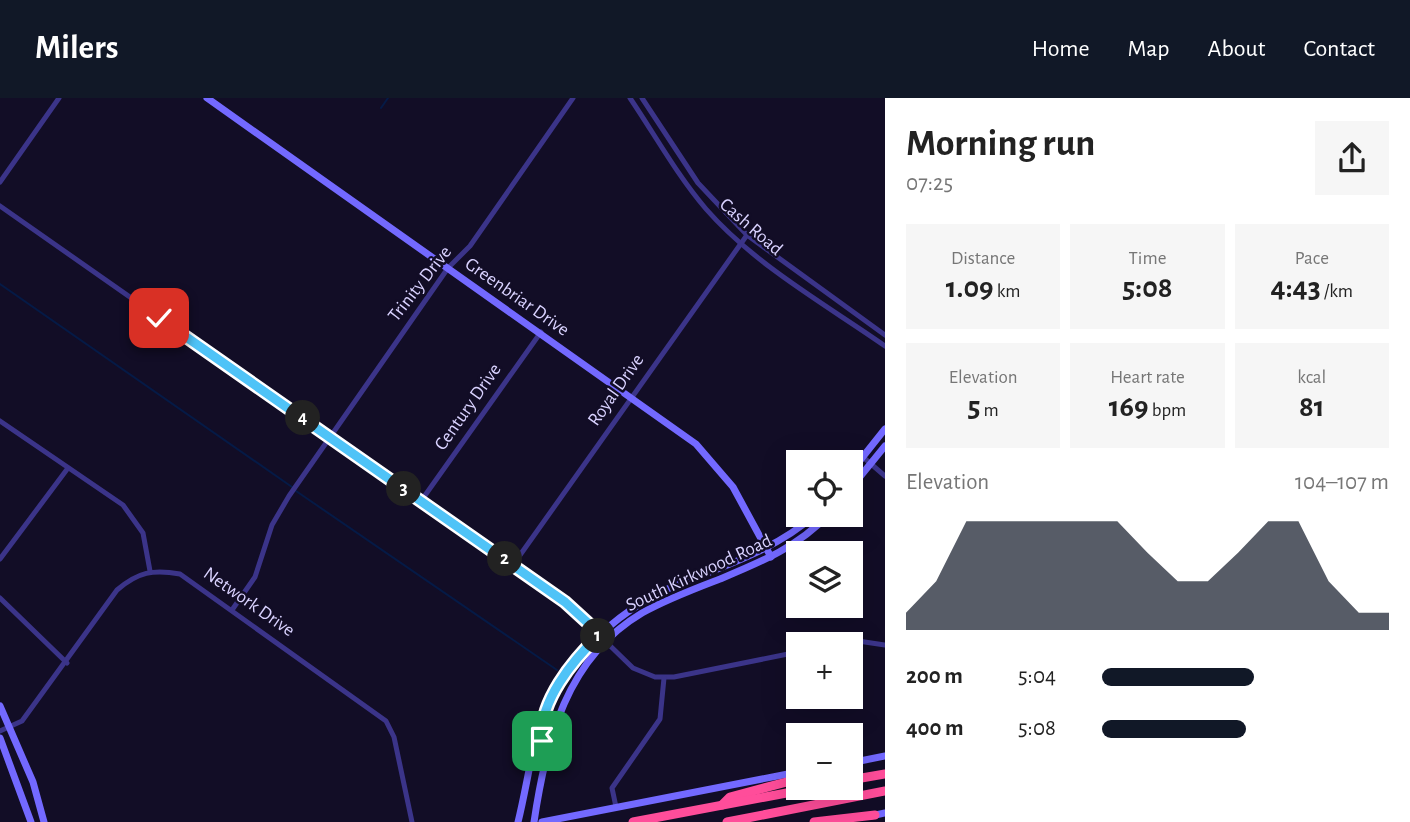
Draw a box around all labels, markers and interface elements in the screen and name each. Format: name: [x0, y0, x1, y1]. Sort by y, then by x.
text: Milers: [35, 32, 118, 65]
text: Home: [1032, 37, 1090, 61]
text: Map: [1128, 37, 1170, 61]
text: About: [1208, 37, 1265, 61]
text: Contact: [1303, 37, 1375, 61]
button: share: [1315, 121, 1389, 195]
text: Morning run: [906, 125, 1095, 163]
text: 07:25: [906, 172, 953, 195]
street label: Cash Road: [716, 195, 786, 259]
street label: Trinity Drive: [385, 243, 455, 325]
text: Distance: [951, 249, 1015, 268]
text: Time: [1129, 249, 1166, 268]
text: Pace: [1295, 249, 1329, 268]
street label: Greenbriar Drive: [462, 254, 572, 340]
text: 1.09: [946, 273, 994, 303]
text: 5:08: [1122, 273, 1173, 303]
text: 4:43: [1271, 273, 1321, 303]
text: km: [994, 282, 1021, 301]
text: /km: [1321, 282, 1353, 301]
pin: [129, 288, 189, 348]
icon: check: [140, 299, 178, 337]
street label: Royal Drive: [584, 351, 648, 429]
street label: Century Drive: [431, 360, 505, 454]
text: Elevation: [949, 368, 1018, 387]
text: Heart rate: [1110, 368, 1185, 387]
text: kcal: [1297, 368, 1326, 387]
text: 5: [968, 392, 980, 422]
text: 169: [1109, 392, 1149, 422]
text: 81: [1299, 392, 1325, 422]
pin: 4: [286, 400, 320, 436]
text: m: [980, 401, 999, 420]
text: bpm: [1149, 401, 1186, 420]
text: 4: [298, 408, 307, 427]
map controls: [786, 450, 863, 800]
button: locate: [786, 450, 863, 527]
text: Elevation: [906, 471, 989, 494]
text: 104–107 m: [1295, 471, 1389, 494]
pin: 3: [386, 472, 422, 506]
text: 3: [399, 479, 408, 498]
street label: South Kirkwood Road: [623, 531, 775, 615]
button: layers: [786, 541, 863, 618]
pin: 2: [488, 542, 522, 576]
text: 2: [500, 549, 509, 568]
street label: Network Drive: [200, 564, 298, 640]
pin: 1: [580, 618, 616, 654]
text: 1: [594, 626, 601, 645]
button: +: [786, 632, 863, 709]
text: 200 m: [906, 665, 963, 688]
text: 5:04: [1018, 665, 1056, 688]
pin: [512, 711, 572, 771]
text: 400 m: [906, 717, 964, 740]
text: 5:08: [1018, 717, 1056, 740]
icon: arrive: [523, 722, 561, 760]
button: −: [786, 723, 863, 800]

